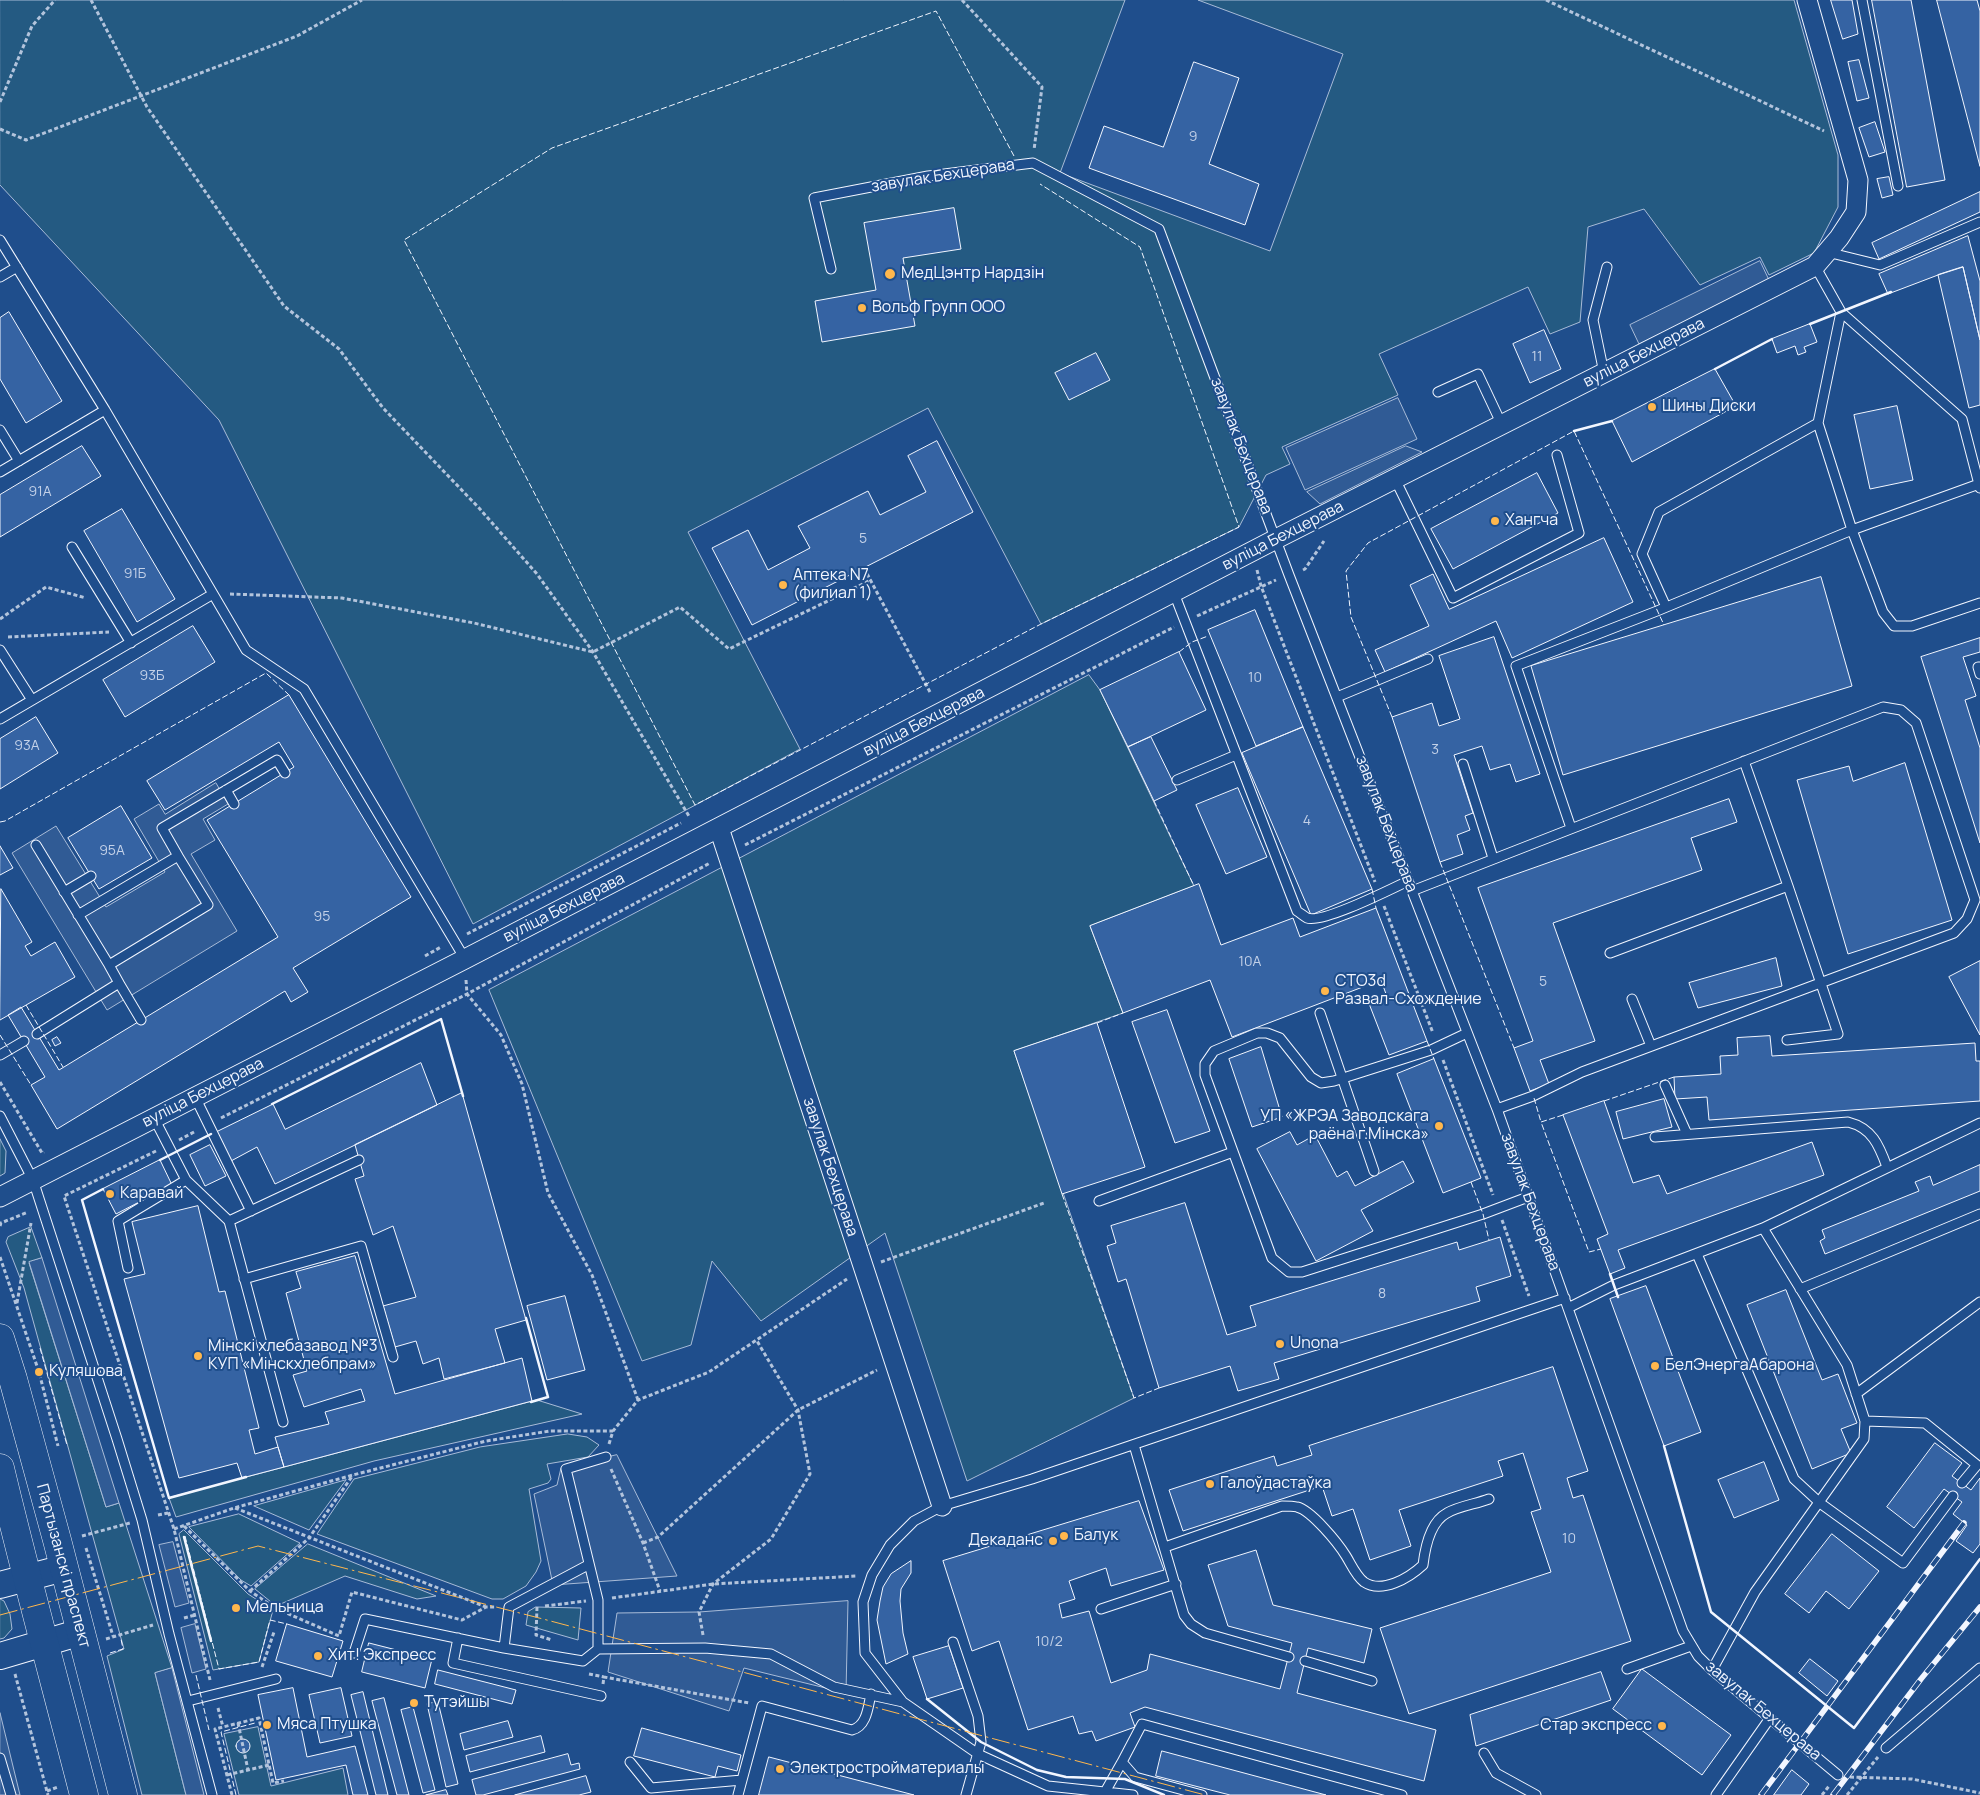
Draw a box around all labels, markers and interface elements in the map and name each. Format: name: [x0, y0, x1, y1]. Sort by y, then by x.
house number: 9: [1189, 129, 1197, 145]
street label: завулак Бехцерава: [870, 155, 1016, 197]
place label: МедЦэнтр Нардзін: [901, 264, 1044, 284]
marker: МедЦэнтр Нардзін: [883, 267, 897, 281]
place label: Вольф Групп ООО: [872, 298, 1005, 318]
marker: Вольф Групп ООО: [856, 302, 868, 314]
street label: вуліца Бехцерава: [1580, 314, 1708, 392]
house number: 11: [1532, 349, 1542, 365]
street label: завулак Бехцерава: [1206, 375, 1276, 517]
place label: Шины Диски: [1662, 397, 1756, 417]
marker: Шины Диски: [1646, 401, 1658, 413]
house number: 91А: [28, 484, 52, 500]
street label: вуліца Бехцерава: [1219, 497, 1347, 575]
place label: Хангча: [1505, 511, 1558, 531]
marker: Хангча: [1489, 515, 1501, 527]
house number: 5: [859, 531, 867, 547]
house number: 91Б: [124, 566, 146, 582]
place label: Аптека N7 (филиал 1): [793, 566, 872, 604]
marker: Аптека N7 (филиал 1): [777, 579, 789, 591]
house number: 93Б: [140, 668, 164, 684]
house number: 10: [1248, 670, 1262, 686]
street label: вуліца Бехцерава: [860, 683, 988, 761]
house number: 93А: [14, 738, 40, 754]
house number: 3: [1431, 742, 1439, 758]
street label: завулак Бехцерава: [1351, 753, 1421, 895]
house number: 4: [1303, 813, 1311, 829]
house number: 95А: [99, 843, 125, 859]
street label: вуліца Бехцерава: [500, 869, 628, 947]
house number: 95: [314, 909, 330, 925]
house number: 10А: [1239, 954, 1261, 970]
place label: СТО3d Развал-Схождение: [1335, 972, 1482, 1010]
house number: 5: [1539, 974, 1547, 990]
marker: СТО3d Развал-Схождение: [1319, 985, 1331, 997]
street label: вуліца Бехцерава: [139, 1054, 267, 1132]
street label: завулак Бехцерава: [798, 1095, 862, 1239]
place label: УП «ЖРЭА Заводскага раёна г.Мінска»: [1260, 1107, 1429, 1145]
marker: УП «ЖРЭА Заводскага раёна г.Мінска»: [1433, 1120, 1445, 1132]
street label: завулак Бехцерава: [1496, 1131, 1564, 1273]
place label: Каравай: [120, 1184, 183, 1204]
marker: Каравай: [104, 1188, 116, 1200]
house number: 8: [1378, 1286, 1386, 1302]
place label: Unona: [1290, 1334, 1339, 1354]
place label: Мінскі хлебазавод №3 КУП «Мінскхлебпрам»: [208, 1337, 378, 1375]
marker: Unona: [1274, 1338, 1286, 1350]
marker: Мінскі хлебазавод №3 КУП «Мінскхлебпрам»: [192, 1350, 204, 1362]
place label: БелЭнергаАбарона: [1665, 1356, 1814, 1376]
marker: БелЭнергаАбарона: [1649, 1360, 1661, 1372]
place label: Куляшова: [49, 1362, 123, 1382]
marker: Куляшова: [33, 1366, 45, 1378]
place label: Галоўдастаўка: [1220, 1474, 1331, 1494]
marker: Галоўдастаўка: [1204, 1478, 1216, 1490]
street label: Партызанскі праспект: [32, 1482, 94, 1650]
place label: Балук: [1074, 1526, 1118, 1546]
marker: Балук: [1058, 1530, 1070, 1542]
place label: Декаданс: [968, 1531, 1043, 1551]
house number: 10: [1562, 1531, 1576, 1547]
marker: Декаданс: [1047, 1535, 1059, 1547]
place label: Мельница: [246, 1598, 324, 1618]
marker: Мельница: [230, 1602, 242, 1614]
house number: 10/2: [1035, 1634, 1063, 1650]
place label: Хит! Экспресс: [328, 1646, 436, 1666]
marker: Хит! Экспресс: [312, 1650, 324, 1662]
street label: завулак Бехцерава: [1701, 1657, 1825, 1765]
place label: Тутэйшы: [424, 1693, 490, 1713]
marker: Тутэйшы: [408, 1697, 420, 1709]
place label: Мяса Птушка: [277, 1715, 377, 1735]
place label: Стар экспресс: [1540, 1716, 1652, 1736]
marker: Мяса Птушка: [261, 1719, 273, 1731]
marker: Стар экспресс: [1656, 1720, 1668, 1732]
place label: Электростройматериалы: [790, 1759, 984, 1779]
marker: Электростройматериалы: [774, 1763, 786, 1775]

